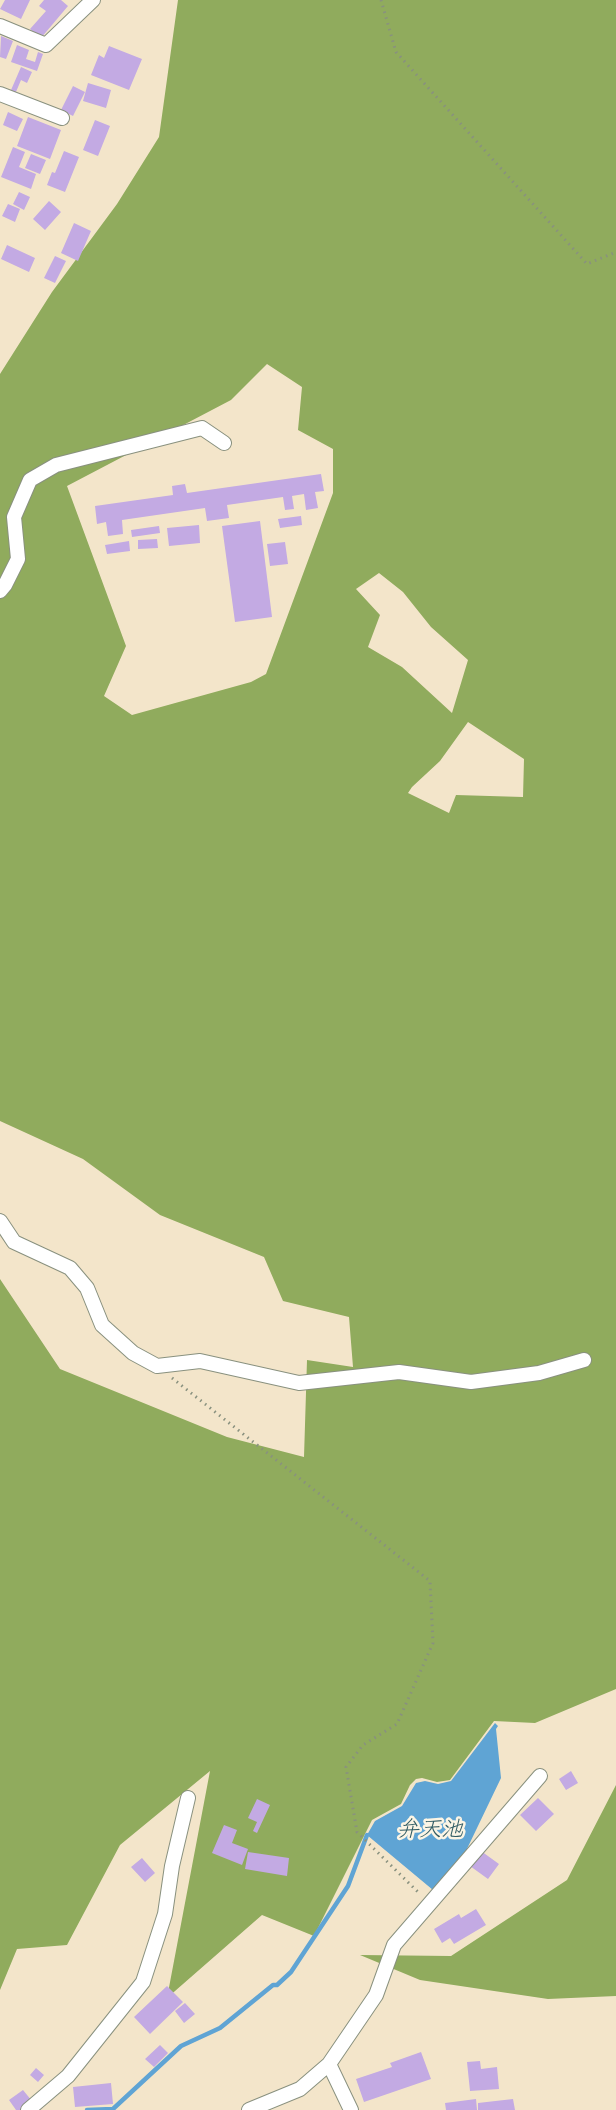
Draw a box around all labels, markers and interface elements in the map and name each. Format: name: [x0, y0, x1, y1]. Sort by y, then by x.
water label: 弁天池: [397, 1820, 463, 1846]

